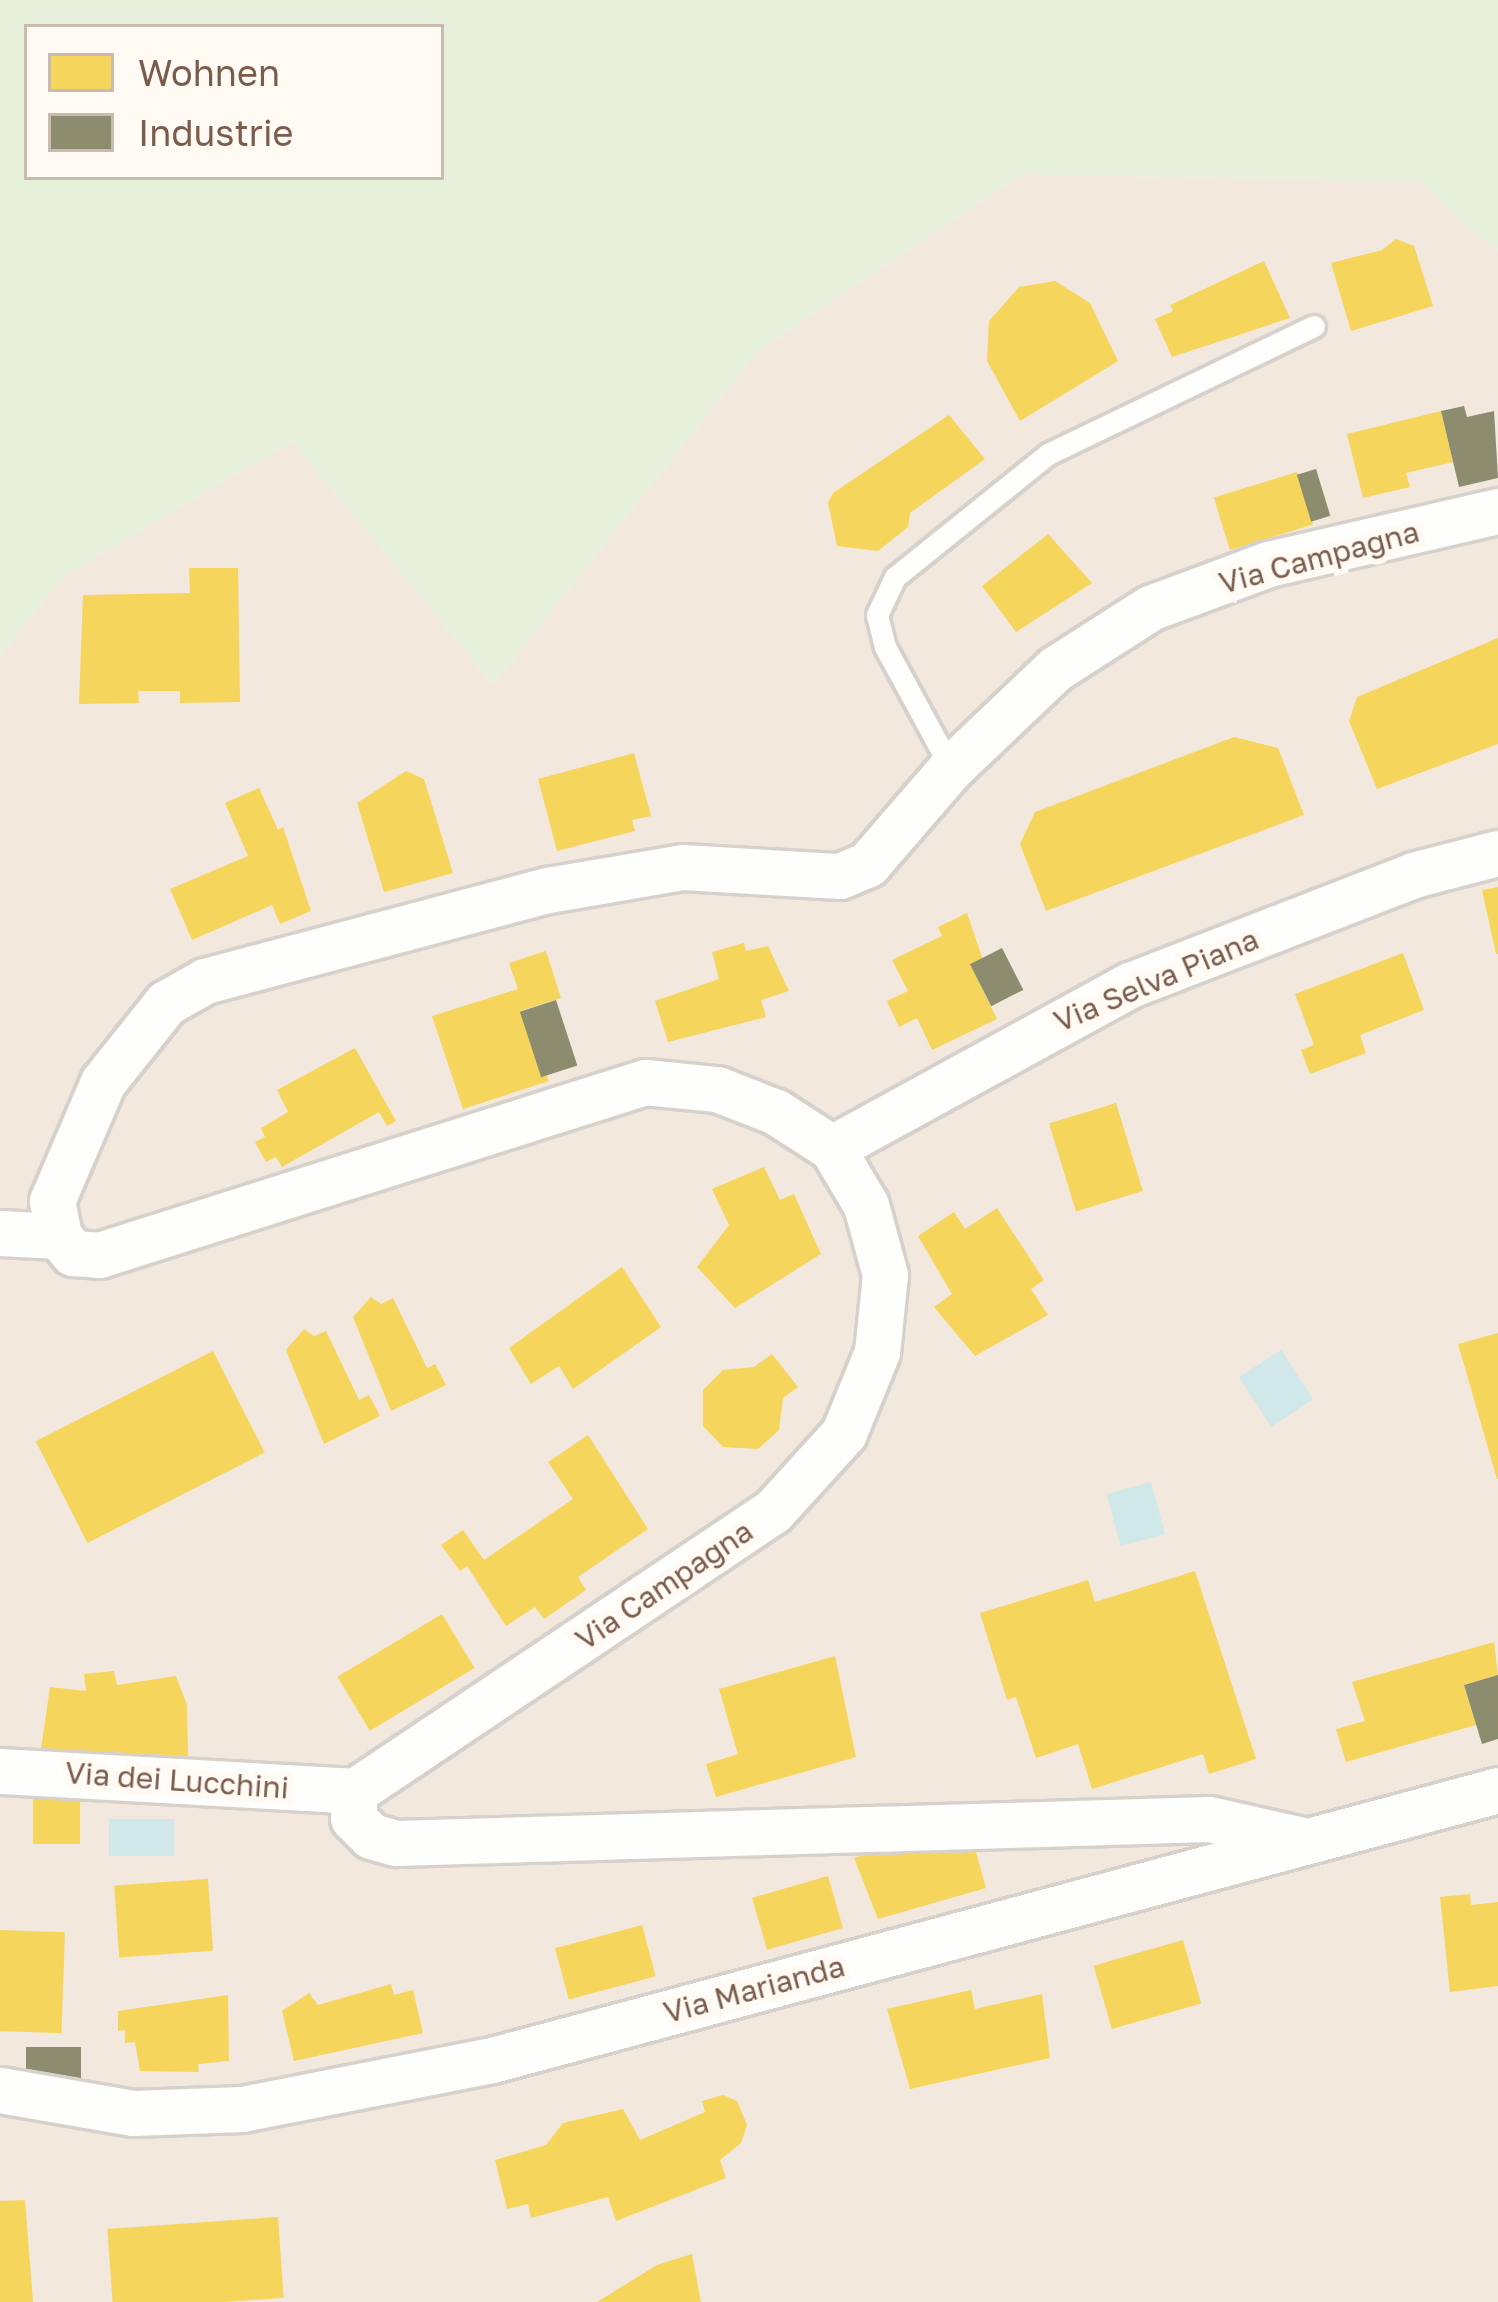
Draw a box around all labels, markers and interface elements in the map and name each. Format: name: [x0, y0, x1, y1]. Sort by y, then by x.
legend: [24, 24, 444, 180]
text: Wohnen: [138, 51, 280, 94]
text: Industrie: [138, 111, 293, 154]
street label: Via Campagna: [1215, 513, 1423, 601]
street label: Via Selva Piana: [1048, 921, 1264, 1039]
street label: Via Campagna: [569, 1513, 759, 1657]
street label: Via dei Lucchini: [64, 1754, 290, 1806]
street label: Via Marianda: [660, 1948, 848, 2030]

